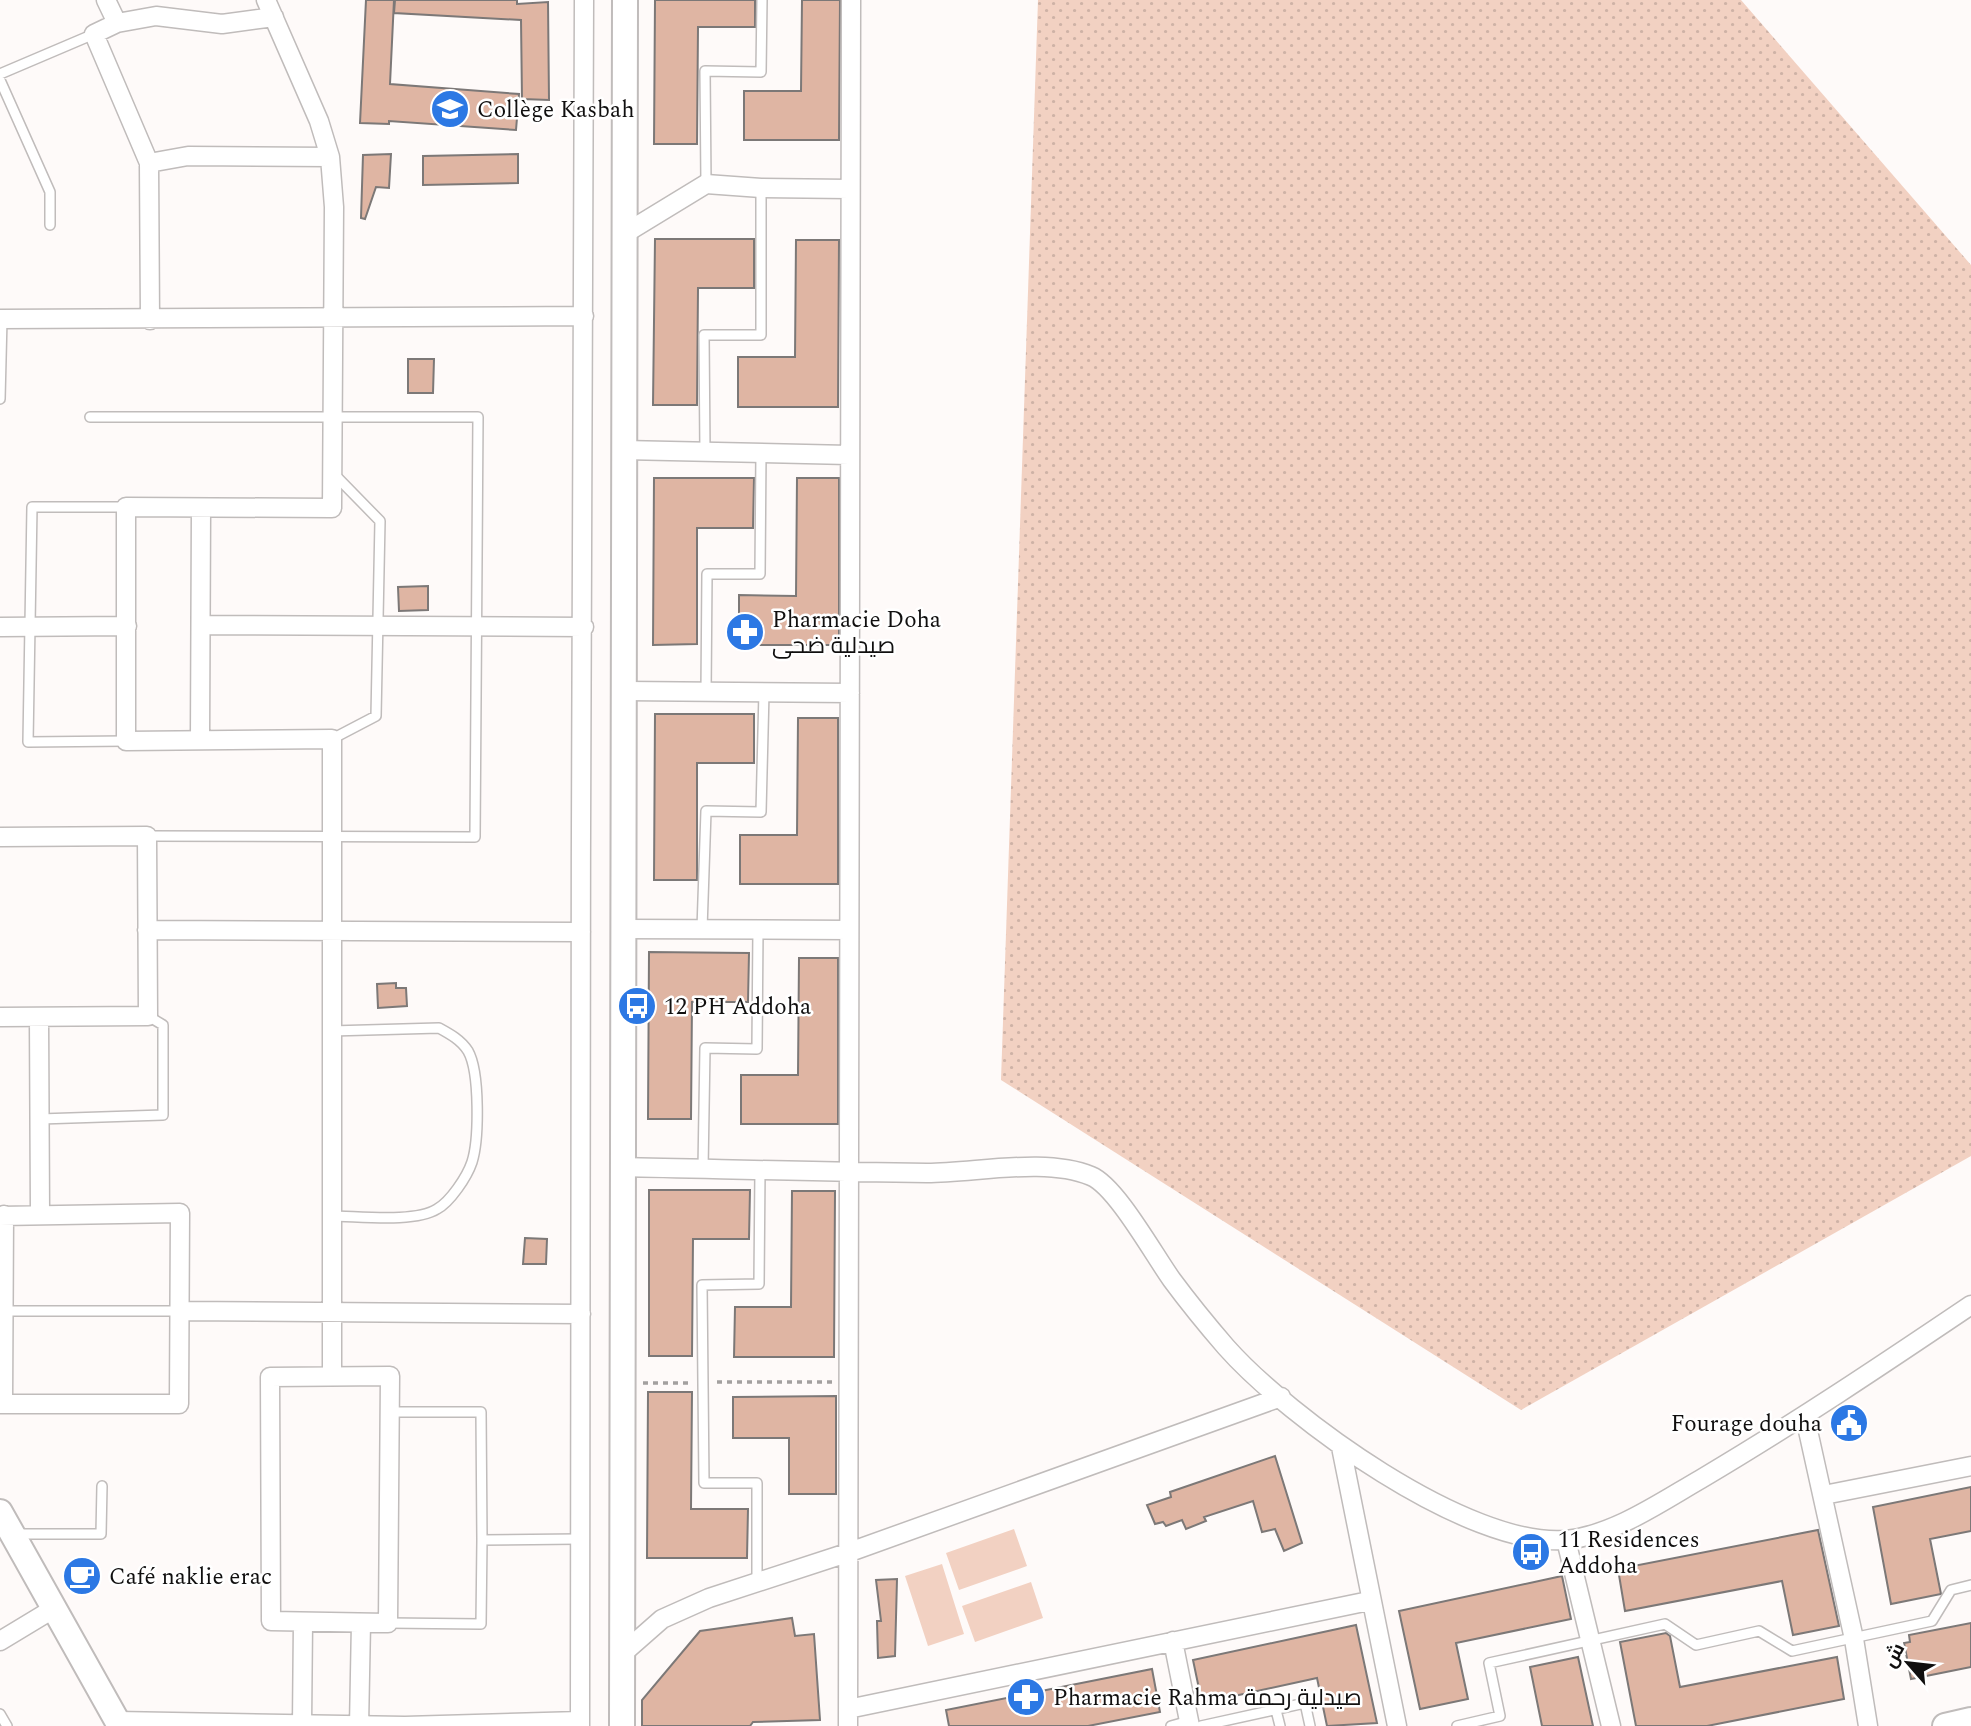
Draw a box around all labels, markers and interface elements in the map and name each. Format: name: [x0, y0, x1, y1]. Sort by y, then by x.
school or university icon: Collège Kasbah: [429, 88, 471, 130]
place label: Collège Kasbah: [477, 93, 635, 128]
place label: Pharmacie Doha صيدلية ضحى: [772, 603, 941, 664]
pharmacy icon: Pharmacie Doha صيدلية ضحى: [724, 611, 766, 653]
bus stop icon: 12 PH Addoha: [616, 985, 658, 1027]
place label: 12 PH Addoha: [664, 990, 811, 1025]
public building icon: Fourage douha: [1828, 1402, 1870, 1444]
place label: Fourage douha: [1671, 1407, 1822, 1442]
place label: 11 Residences Addoha: [1558, 1523, 1700, 1584]
bus stop icon: 11 Residences Addoha: [1510, 1531, 1552, 1573]
cafe icon: Café naklie erac: [61, 1555, 103, 1597]
place label: Café naklie erac: [109, 1560, 272, 1595]
north arrow: [1873, 1628, 1943, 1698]
text: ش: [1876, 1638, 1913, 1673]
pharmacy icon: Pharmacie Rahma صيدلية رحمة: [1005, 1676, 1047, 1718]
place label: Pharmacie Rahma صيدلية رحمة: [1053, 1681, 1362, 1716]

